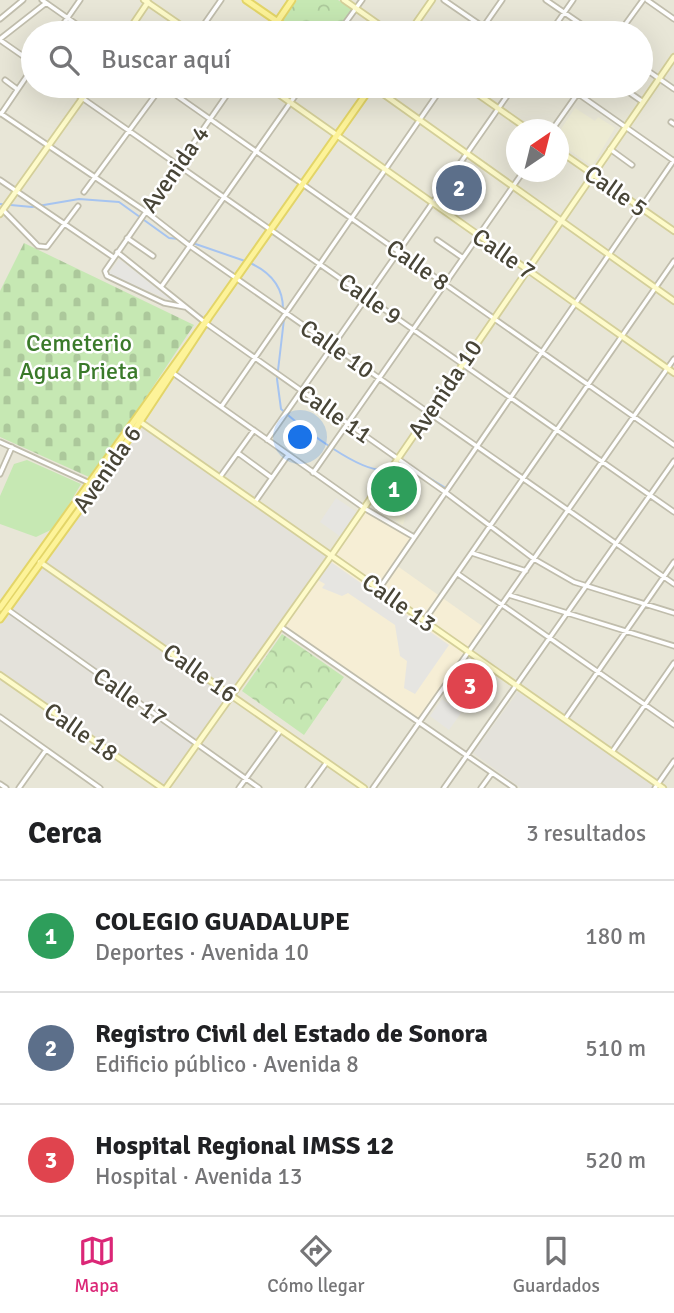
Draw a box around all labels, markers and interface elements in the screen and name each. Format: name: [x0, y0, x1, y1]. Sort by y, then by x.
search box: [21, 21, 653, 98]
icon: search: [45, 41, 83, 79]
text: Buscar aquí: [101, 44, 231, 76]
north arrow: [506, 119, 569, 182]
street label: Avenida 4: [134, 120, 216, 218]
street label: Calle 5: [579, 159, 653, 223]
pin: 2: [436, 162, 482, 214]
street label: Calle 7: [467, 222, 541, 286]
street label: Calle 8: [381, 233, 455, 297]
street label: Calle 9: [333, 267, 407, 331]
street label: Calle 10: [294, 313, 380, 385]
park label: Cemeterio Agua Prieta: [19, 328, 139, 386]
street label: Avenida 10: [401, 334, 489, 444]
street label: Calle 11: [292, 378, 378, 450]
street label: Avenida 6: [66, 420, 148, 518]
your location: [283, 420, 317, 454]
pin: 1: [371, 463, 417, 515]
street label: Calle 13: [356, 567, 442, 639]
street label: Calle 16: [157, 637, 243, 709]
pin: 3: [447, 660, 493, 712]
street label: Calle 17: [87, 661, 173, 733]
street label: Calle 18: [38, 696, 124, 768]
text: Cerca: [28, 815, 102, 852]
text: 3 resultados: [526, 819, 646, 848]
text: COLEGIO GUADALUPE: [95, 906, 350, 938]
text: 1: [45, 922, 57, 951]
text: 180 m: [585, 922, 646, 951]
text: Deportes · Avenida 10: [95, 938, 309, 967]
text: Registro Civil del Estado de Sonora: [95, 1018, 488, 1050]
text: 2: [45, 1034, 57, 1063]
text: 510 m: [585, 1034, 646, 1063]
text: Edificio público · Avenida 8: [95, 1050, 359, 1079]
text: Hospital Regional IMSS 12: [95, 1130, 394, 1162]
text: 3: [45, 1146, 57, 1175]
text: 520 m: [585, 1146, 646, 1175]
text: Hospital · Avenida 13: [95, 1162, 302, 1191]
tab: Mapa: [74, 1232, 119, 1298]
tab: Cómo llegar: [267, 1232, 365, 1298]
tab: Guardados: [513, 1232, 600, 1298]

